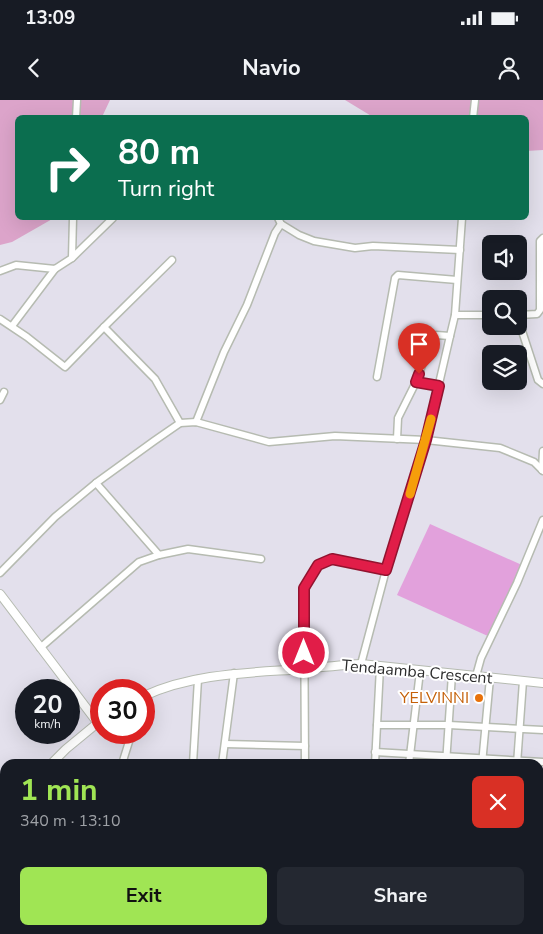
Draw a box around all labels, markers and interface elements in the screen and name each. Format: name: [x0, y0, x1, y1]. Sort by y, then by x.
text: 13:09: [25, 5, 75, 31]
text: Navio: [242, 53, 301, 83]
icon: back: [20, 54, 48, 82]
icon: person: [495, 54, 523, 82]
text: 80 m: [118, 129, 200, 176]
icon: right: [35, 135, 100, 200]
text: Turn right: [118, 174, 214, 204]
map controls: [482, 235, 527, 390]
button: sound: [482, 235, 527, 280]
button: search: [482, 290, 527, 335]
pin: [398, 323, 440, 374]
icon: arrive: [405, 330, 433, 358]
button: layers: [482, 345, 527, 390]
position arrow: [277, 626, 329, 678]
street label: Tendaamba Crescent: [341, 654, 494, 690]
speed limit sign: 30: [90, 679, 155, 744]
place label: YELVINNI: [399, 687, 469, 709]
text: 20: [32, 688, 63, 722]
marker: YELVINNI: [473, 692, 485, 704]
text: km/h: [34, 716, 61, 732]
text: 1 min: [20, 770, 98, 811]
button: close: [472, 776, 524, 828]
text: 340 m · 13:10: [20, 810, 121, 832]
button: Exit: [20, 867, 267, 925]
button: Share: [277, 867, 524, 925]

